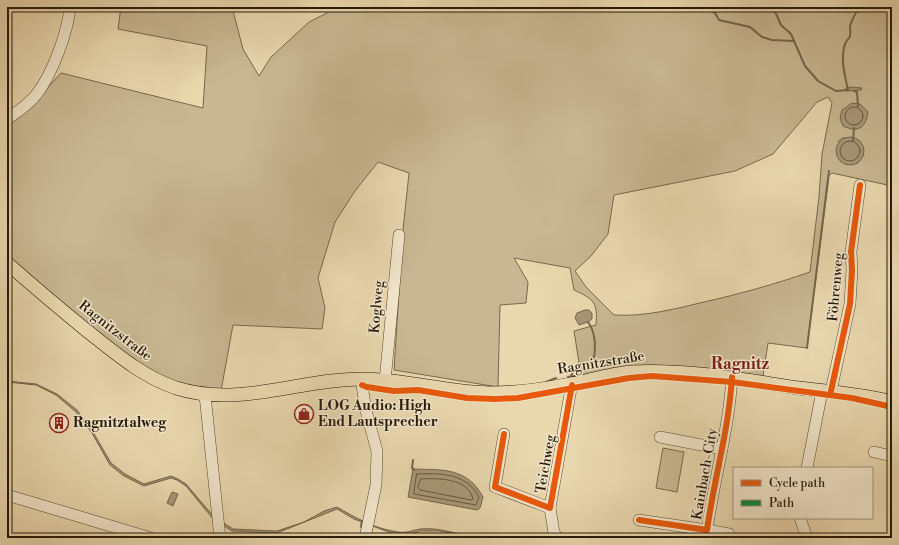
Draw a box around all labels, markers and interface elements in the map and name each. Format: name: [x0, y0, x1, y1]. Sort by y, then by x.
street label: Föhrenweg: [824, 251, 848, 322]
street label: Koglweg: [366, 279, 388, 334]
street label: Ragnitzstraße: [75, 297, 155, 365]
street label: Ragnitzstraße: [556, 347, 646, 379]
district label: Ragnitz: [711, 354, 769, 374]
place label: LOG Audio: High End Lautsprecher: [318, 397, 438, 431]
shop icon: LOG Audio: High End Lautsprecher: [293, 403, 315, 425]
building icon: Ragnitztalweg: [48, 412, 70, 434]
place label: Ragnitztalweg: [73, 414, 167, 432]
street label: Kainbach-City: [688, 427, 722, 521]
street label: Teichweg: [532, 432, 560, 495]
legend: [733, 467, 873, 519]
text: Cycle path: [769, 476, 825, 491]
text: Path: [769, 496, 794, 511]

